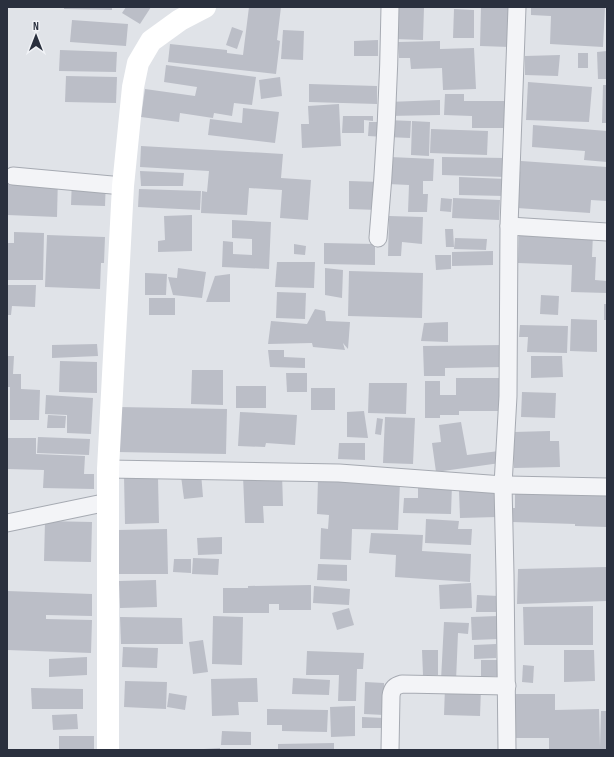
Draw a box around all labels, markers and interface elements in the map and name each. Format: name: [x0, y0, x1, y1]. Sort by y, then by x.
north arrow: [16, 16, 56, 56]
text: N: [33, 20, 39, 33]

